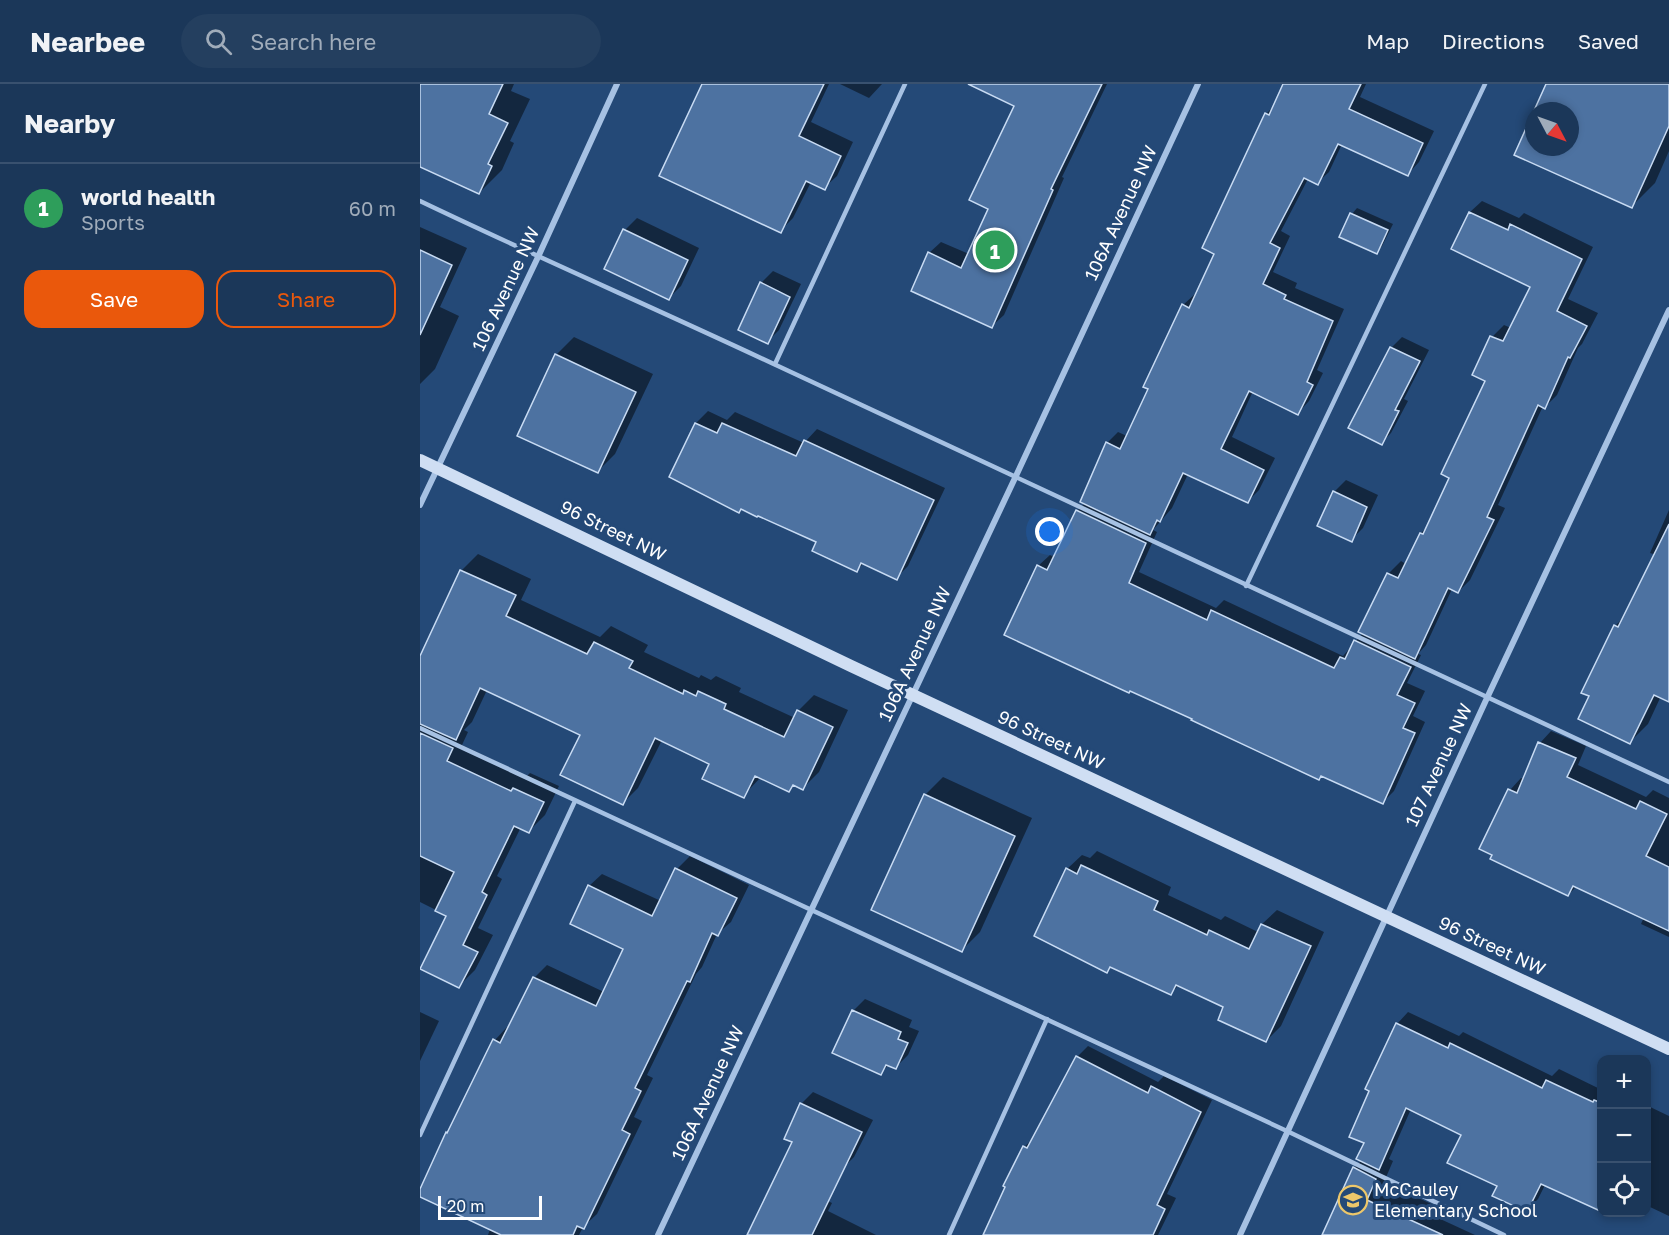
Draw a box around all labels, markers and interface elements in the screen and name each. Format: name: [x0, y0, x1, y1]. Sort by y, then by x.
search box: [181, 14, 601, 68]
text: Nearbee: [30, 25, 145, 58]
icon: search: [202, 25, 235, 58]
text: Search here: [250, 28, 376, 55]
text: Map: [1366, 28, 1409, 54]
text: Directions: [1442, 28, 1545, 54]
text: Saved: [1578, 28, 1639, 54]
north arrow: [1525, 102, 1579, 156]
text: Nearby: [24, 108, 115, 139]
street label: 106A Avenue NW: [1079, 142, 1161, 284]
text: world health: [81, 183, 215, 210]
text: 1: [38, 196, 49, 220]
text: 60 m: [349, 196, 396, 220]
text: Sports: [81, 210, 145, 234]
street label: 106 Avenue NW: [467, 223, 543, 354]
pin: 1: [976, 228, 1014, 272]
button: Save: [24, 270, 204, 328]
button: Share: [216, 270, 396, 328]
street label: 96 Street NW: [557, 495, 670, 565]
your location: [1035, 517, 1064, 546]
street label: 106A Avenue NW: [873, 583, 955, 725]
street label: 107 Avenue NW: [1400, 700, 1476, 829]
street label: 96 Street NW: [995, 705, 1108, 773]
street label: 96 Street NW: [1436, 911, 1549, 979]
street label: 106A Avenue NW: [666, 1022, 748, 1164]
map controls: [1597, 1055, 1651, 1217]
button: +: [1597, 1055, 1651, 1109]
button: −: [1597, 1109, 1651, 1163]
button: locate: [1597, 1163, 1651, 1217]
place label: McCauley Elementary School: [1374, 1178, 1538, 1221]
school or university icon: McCauley Elementary School: [1337, 1184, 1369, 1216]
scale bar: [438, 1193, 542, 1220]
text: 20 m: [447, 1196, 484, 1216]

